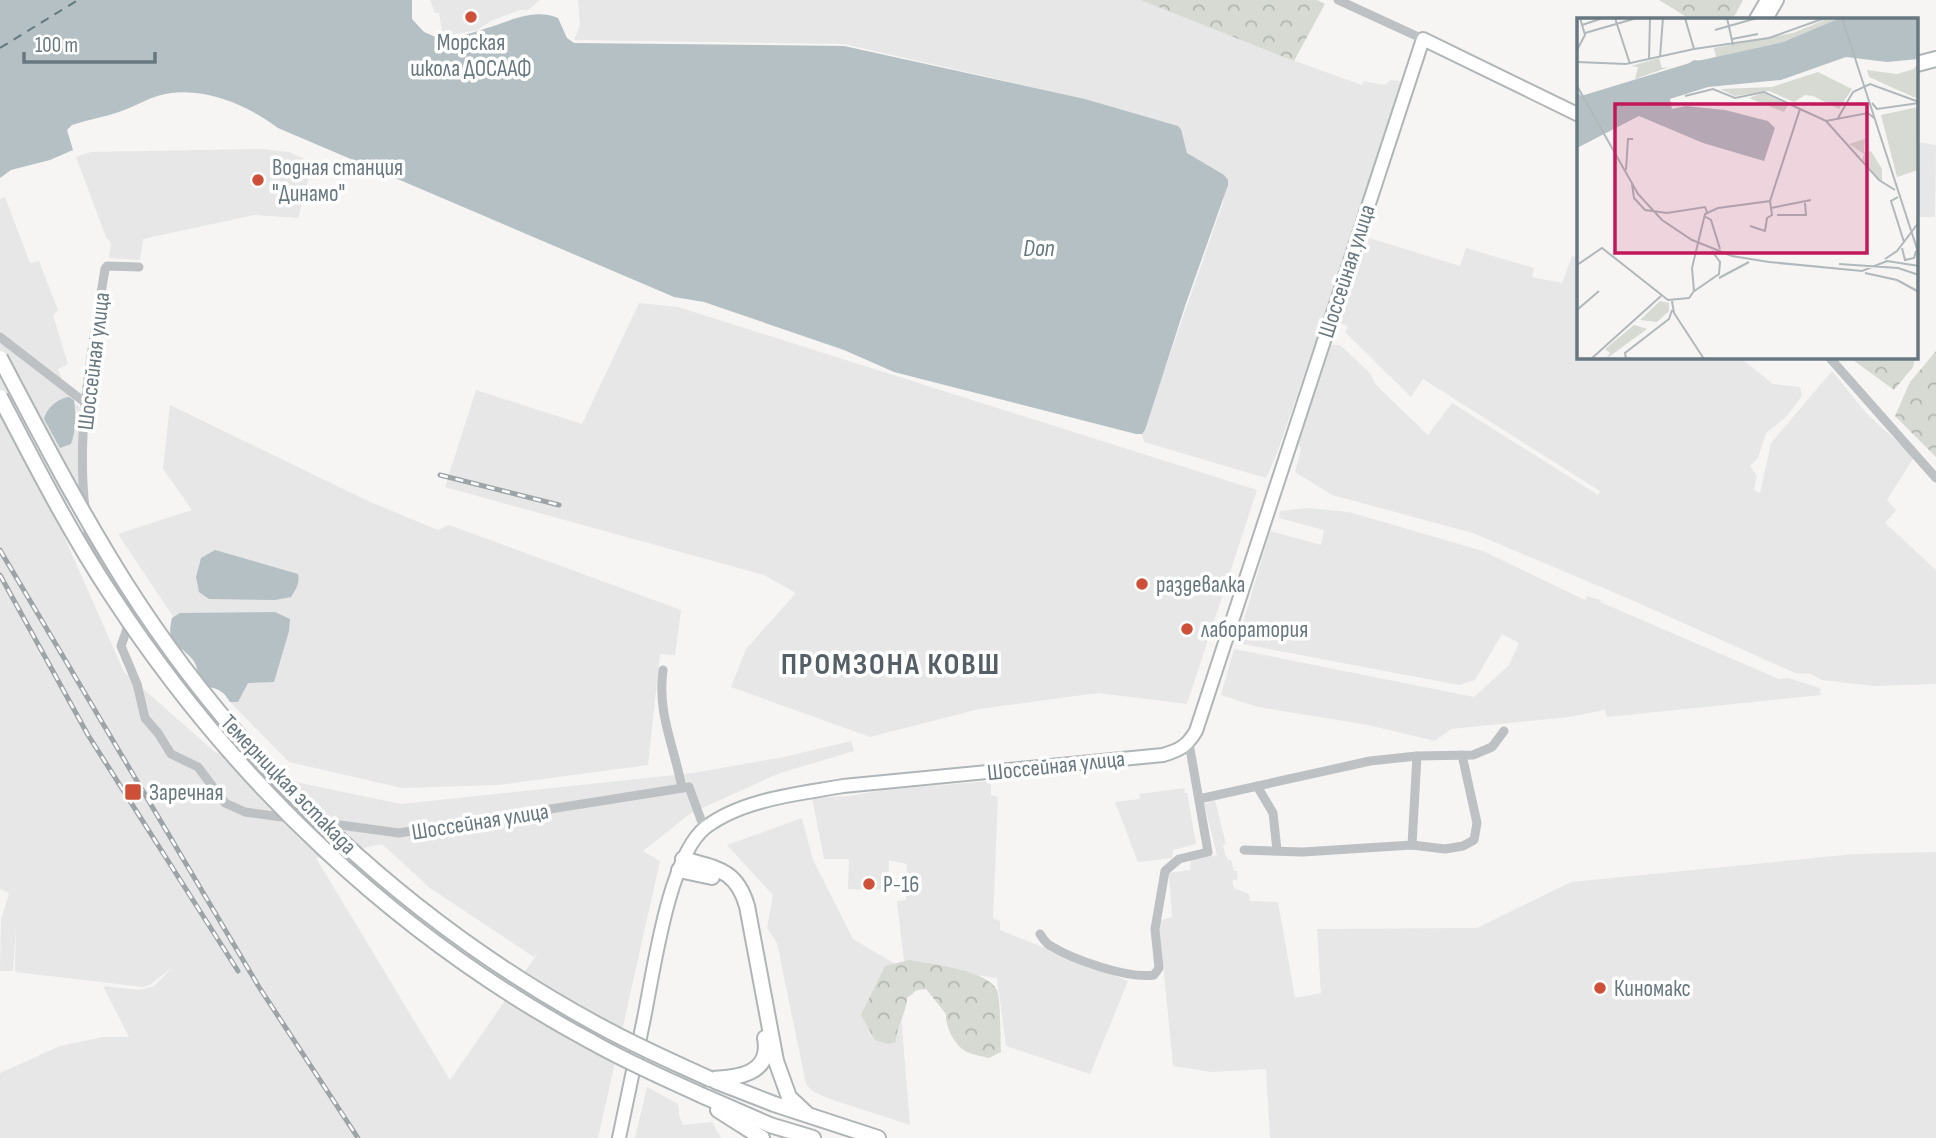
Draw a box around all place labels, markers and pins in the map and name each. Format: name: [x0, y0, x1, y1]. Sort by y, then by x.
marker: Морская школа ДОСААФ: [463, 9, 479, 25]
place label: Морская школа ДОСААФ: [410, 29, 532, 83]
place label: Водная станция "Динамо": [272, 154, 403, 208]
marker: Водная станция "Динамо": [250, 172, 266, 188]
place label: раздевалка: [1156, 571, 1245, 599]
marker: раздевалка: [1134, 576, 1150, 592]
place label: лаборатория: [1201, 616, 1308, 644]
marker: лаборатория: [1179, 621, 1195, 637]
place label: Заречная: [149, 779, 223, 807]
marker: Заречная: [123, 782, 143, 802]
place label: Р-16: [883, 871, 919, 899]
marker: Р-16: [861, 876, 877, 892]
place label: Киномакс: [1614, 975, 1691, 1003]
marker: Киномакс: [1592, 980, 1608, 996]

